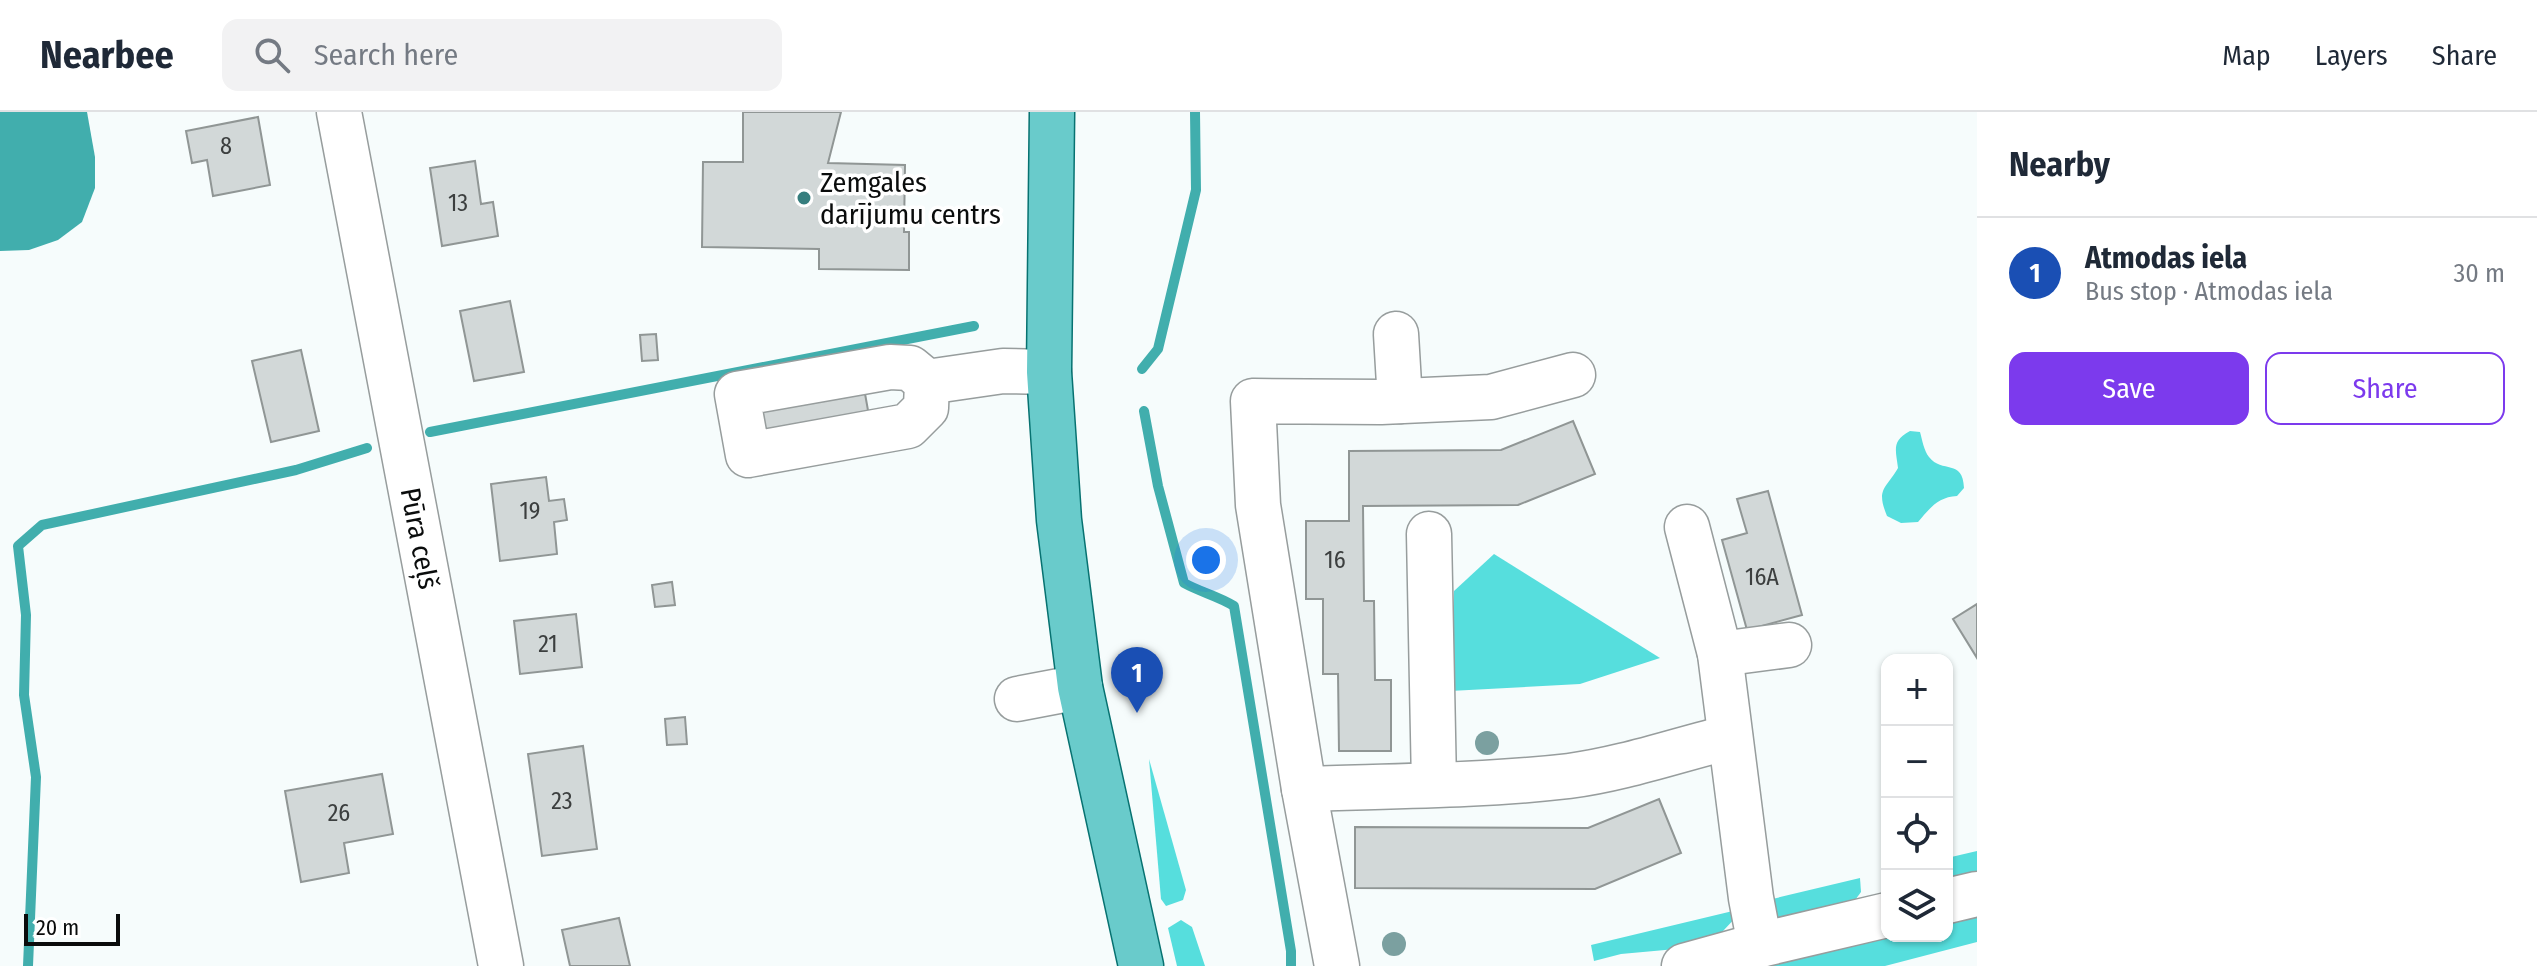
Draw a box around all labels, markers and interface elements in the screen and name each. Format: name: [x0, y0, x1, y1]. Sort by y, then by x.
search box: [222, 19, 782, 91]
text: Nearbee: [40, 32, 174, 78]
icon: search: [250, 33, 294, 77]
text: Search here: [314, 37, 458, 73]
text: Map: [2222, 39, 2271, 72]
text: Layers: [2315, 39, 2388, 72]
text: Share: [2432, 39, 2497, 72]
house number: 8: [220, 132, 232, 160]
text: Nearby: [2009, 144, 2110, 185]
place label: Zemgales darījumu centrs: [820, 166, 1001, 231]
house number: 13: [448, 189, 468, 217]
marker: Zemgales darījumu centrs: [795, 189, 813, 207]
text: Atmodas iela: [2085, 240, 2247, 276]
text: 1: [2030, 258, 2041, 289]
text: 30 m: [2454, 258, 2505, 289]
text: Bus stop · Atmodas iela: [2085, 276, 2333, 307]
button: Save: [2009, 352, 2249, 425]
button: Share: [2265, 352, 2505, 425]
street label: Pūra ceļš: [394, 485, 446, 592]
house number: 19: [519, 497, 541, 525]
your location: [1186, 540, 1226, 580]
house number: 16: [1324, 546, 1346, 574]
house number: 16A: [1745, 563, 1779, 591]
house number: 21: [538, 630, 558, 658]
pin: 1: [1111, 647, 1163, 713]
map controls: [1881, 654, 1953, 942]
button: +: [1881, 654, 1953, 726]
button: −: [1881, 726, 1953, 798]
house number: 23: [551, 787, 573, 815]
button: locate: [1881, 798, 1953, 870]
house number: 26: [328, 799, 350, 827]
button: layers: [1881, 870, 1953, 942]
scale bar: [24, 910, 120, 946]
text: 20 m: [36, 914, 79, 941]

